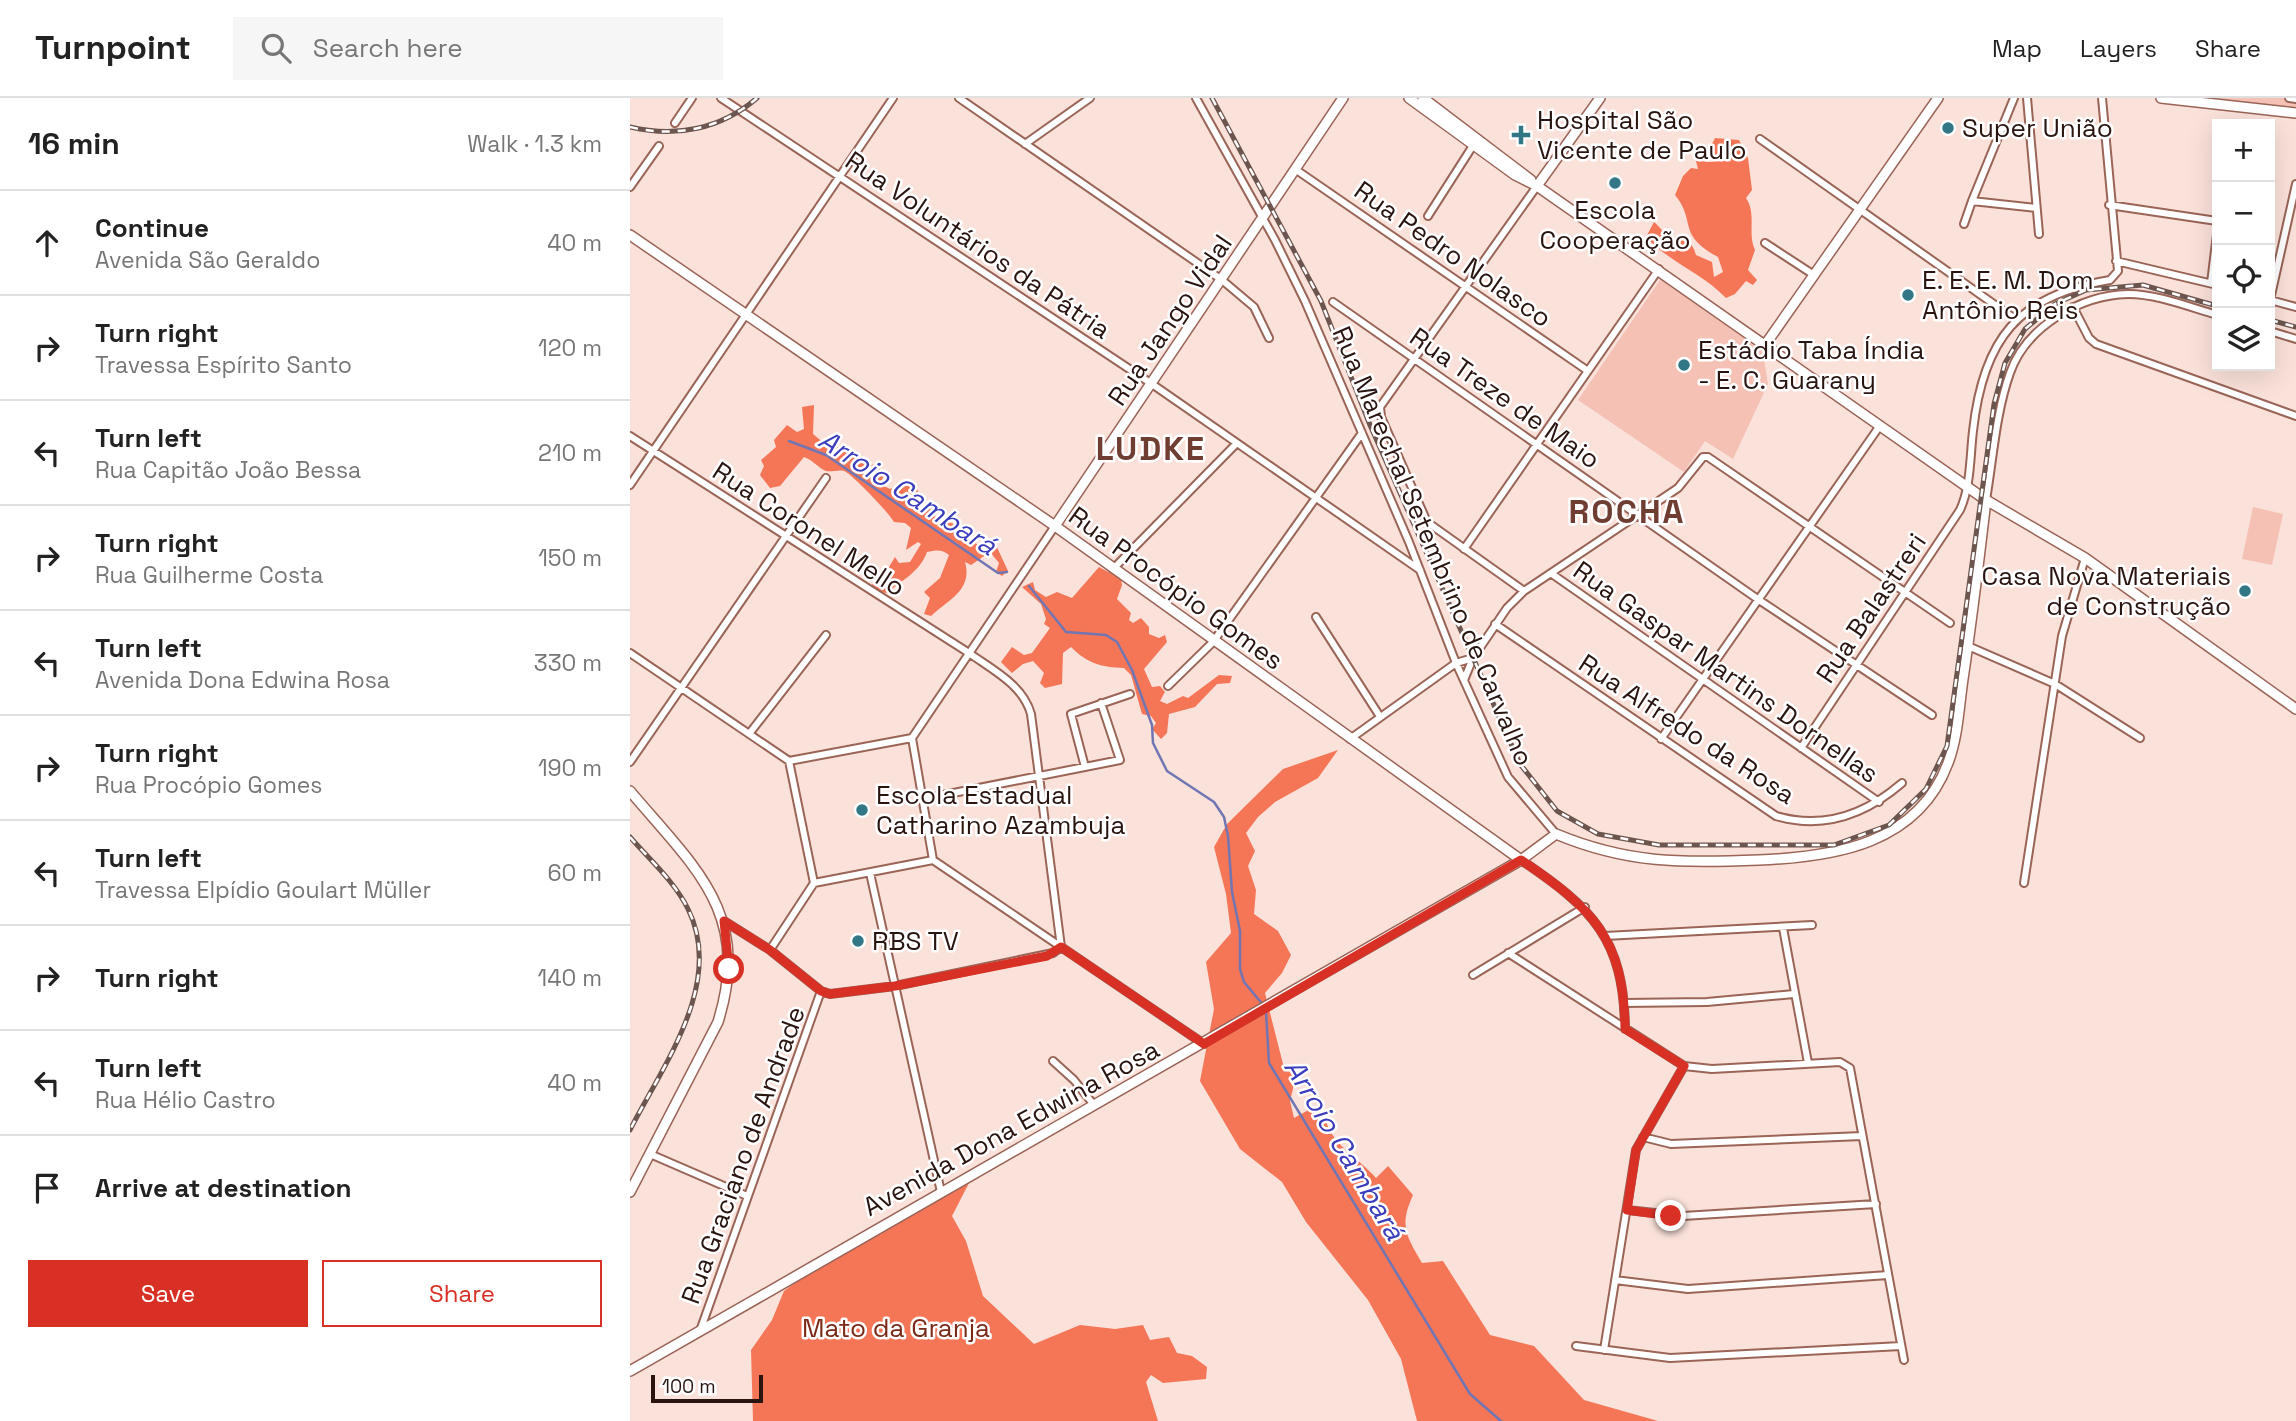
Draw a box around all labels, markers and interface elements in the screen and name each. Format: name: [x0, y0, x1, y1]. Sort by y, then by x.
search box: [233, 17, 723, 80]
text: Turnpoint: [35, 27, 191, 69]
icon: search: [257, 29, 295, 67]
text: Search here: [313, 31, 463, 65]
text: Map: [1992, 33, 2042, 64]
text: Layers: [2080, 33, 2157, 64]
text: Share: [2195, 33, 2261, 64]
place label: Hospital São Vicente de Paulo: [1537, 103, 1747, 167]
place label: Super União: [1962, 111, 2113, 145]
map controls: [2212, 119, 2275, 371]
button: +: [2212, 119, 2275, 182]
marker: Super União: [1940, 120, 1956, 136]
text: 16 min: [28, 124, 120, 163]
marker: Hospital São Vicente de Paulo: [1511, 125, 1531, 145]
text: Walk · 1.3 km: [467, 129, 602, 159]
street label: Rua Voluntários da Pátria: [839, 143, 1117, 347]
street label: Rua Pedro Nolasco: [1348, 173, 1558, 335]
marker: Escola Cooperação: [1607, 175, 1623, 191]
button: −: [2212, 182, 2275, 245]
place label: Escola Cooperação: [1539, 193, 1691, 257]
text: Continue: [95, 211, 209, 245]
icon: ahead: [28, 224, 66, 262]
text: 40 m: [547, 228, 602, 258]
street label: Rua Jango Vidal: [1100, 228, 1240, 412]
text: Avenida São Geraldo: [95, 245, 320, 275]
button: locate: [2212, 245, 2275, 308]
place label: E. E. E. M. Dom Antônio Reis: [1922, 263, 2094, 327]
marker: E. E. E. M. Dom Antônio Reis: [1900, 287, 1916, 303]
button: layers: [2212, 308, 2275, 371]
text: Turn right: [95, 316, 219, 350]
street label: Rua Treze de Maio: [1403, 320, 1607, 476]
street label: Rua Marechal Setembrino de Carvalho: [1325, 321, 1541, 771]
icon: right: [28, 329, 66, 367]
text: 120 m: [538, 333, 602, 363]
place label: Estádio Taba Índia - E. C. Guarany: [1698, 333, 1924, 397]
text: Travessa Espírito Santo: [95, 350, 352, 380]
marker: Estádio Taba Índia - E. C. Guarany: [1676, 357, 1692, 373]
text: Turn left: [95, 421, 202, 455]
water label: Arroio Cambará: [812, 421, 1005, 564]
district label: LUDKE: [1096, 428, 1206, 470]
icon: left: [28, 434, 66, 472]
text: 210 m: [538, 438, 602, 468]
street label: Rua Coronel Mello: [706, 454, 912, 604]
text: Rua Capitão João Bessa: [95, 455, 361, 485]
district label: ROCHA: [1569, 491, 1686, 533]
street label: Rua Procópio Gomes: [1062, 499, 1290, 677]
text: Turn right: [95, 526, 219, 560]
street label: Rua Balastreri: [1808, 527, 1934, 689]
icon: right: [28, 539, 66, 577]
text: 150 m: [538, 543, 602, 573]
street label: Rua Gaspar Martins Dornellas: [1567, 553, 1885, 791]
place label: Casa Nova Materiais de Construção: [1981, 559, 2231, 623]
text: Rua Guilherme Costa: [95, 560, 324, 590]
marker: Casa Nova Materiais de Construção: [2237, 583, 2253, 599]
text: Turn left: [95, 631, 202, 665]
icon: left: [28, 644, 66, 682]
street label: Rua Alfredo da Rosa: [1572, 646, 1802, 812]
text: 330 m: [534, 648, 602, 678]
text: Avenida Dona Edwina Rosa: [95, 665, 390, 695]
text: Turn right: [95, 736, 219, 770]
icon: right: [28, 749, 66, 787]
text: 190 m: [538, 753, 602, 783]
text: Rua Procópio Gomes: [95, 770, 322, 800]
place label: Escola Estadual Catharino Azambuja: [876, 778, 1125, 842]
marker: Escola Estadual Catharino Azambuja: [854, 802, 870, 818]
text: Turn left: [95, 841, 202, 875]
icon: left: [28, 854, 66, 892]
text: 60 m: [547, 858, 602, 888]
text: Travessa Elpídio Goulart Müller: [95, 875, 431, 905]
place label: RBS TV: [872, 924, 959, 958]
marker: RBS TV: [850, 933, 866, 949]
route start: [713, 953, 744, 984]
icon: right: [28, 959, 66, 997]
text: Turn right: [95, 961, 219, 995]
text: 140 m: [538, 963, 602, 993]
street label: Rua Graciano de Andrade: [673, 1002, 813, 1308]
street label: Avenida Dona Edwina Rosa: [857, 1032, 1165, 1224]
text: Turn left: [95, 1051, 202, 1085]
water label: Arroio Cambará: [1277, 1052, 1414, 1247]
icon: left: [28, 1064, 66, 1102]
text: 40 m: [547, 1068, 602, 1098]
text: Rua Hélio Castro: [95, 1085, 276, 1115]
icon: arrive: [28, 1169, 66, 1207]
text: Arrive at destination: [95, 1171, 352, 1205]
route end: [1655, 1200, 1686, 1231]
button: Save: [28, 1260, 308, 1327]
button: Share: [322, 1260, 602, 1327]
park label: Mato da Granja: [802, 1311, 990, 1345]
scale bar: [651, 1372, 763, 1404]
text: 100 m: [662, 1374, 716, 1399]

